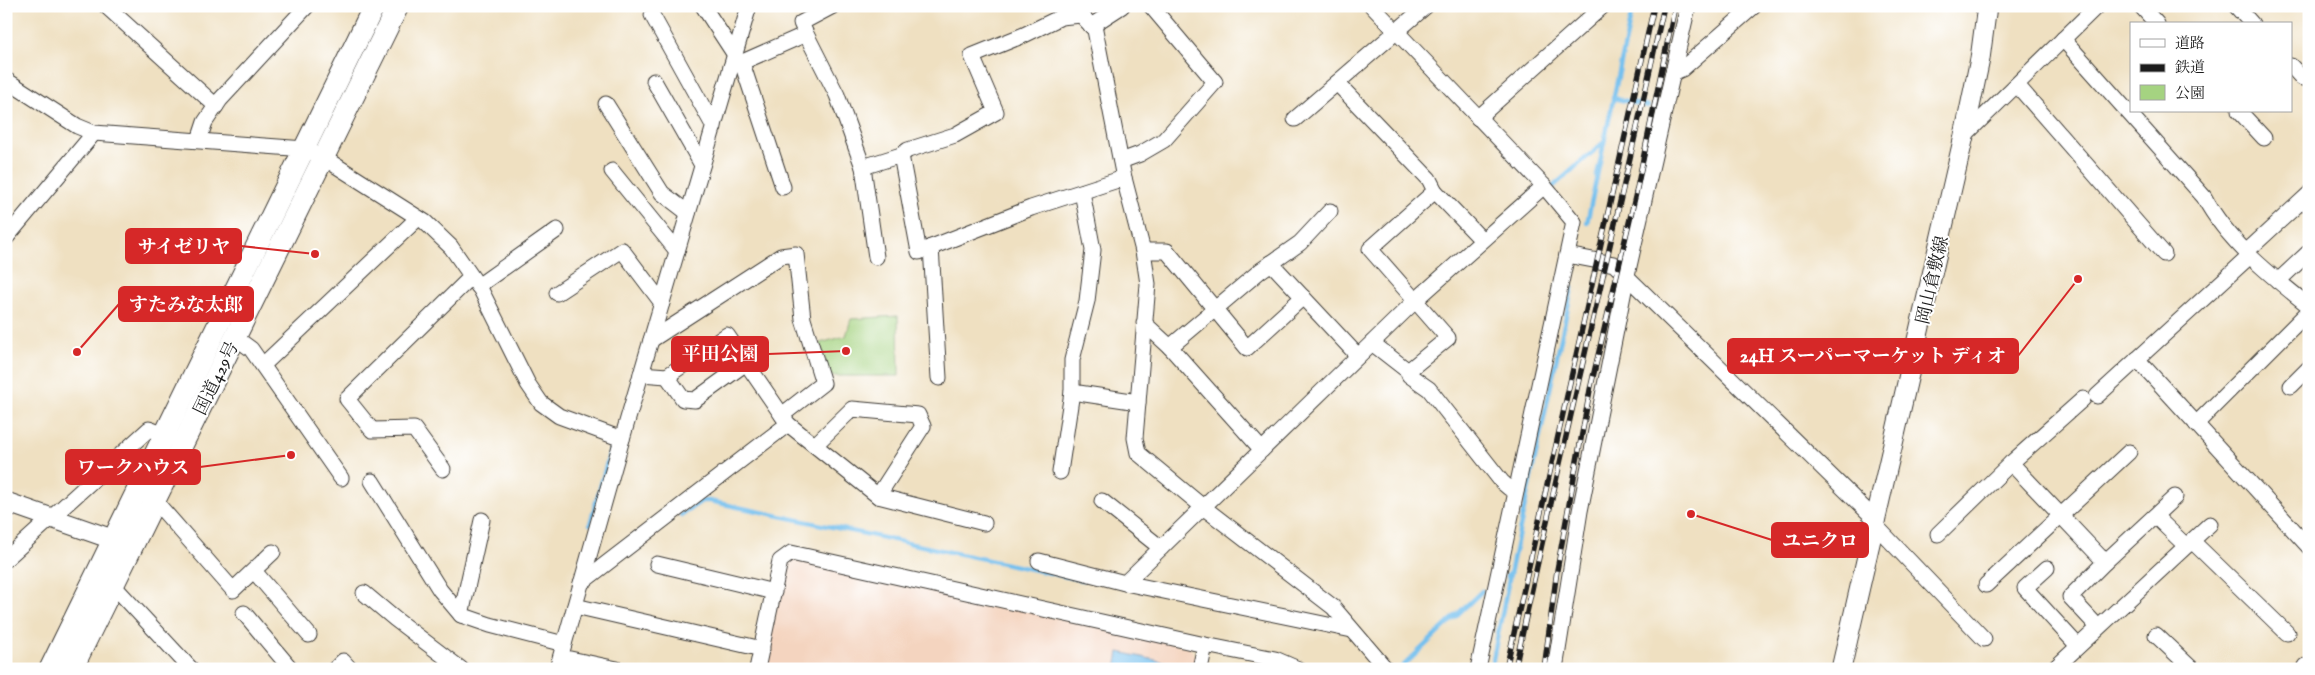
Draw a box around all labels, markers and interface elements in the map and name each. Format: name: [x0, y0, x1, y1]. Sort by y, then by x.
legend: [2130, 22, 2292, 112]
text: 道路: [2175, 34, 2205, 53]
text: 鉄道: [2175, 58, 2205, 77]
text: 公園: [2175, 84, 2205, 103]
callout: サイゼリヤ: [126, 229, 241, 263]
street label: 岡山倉敷線: [1912, 234, 1955, 327]
text: サイゼリヤ: [138, 236, 230, 260]
callout: すたみな太郎: [119, 287, 253, 321]
text: すたみな太郎: [129, 294, 243, 318]
callout: 平田公園: [672, 337, 768, 371]
street label: 国道429号: [190, 338, 245, 419]
callout: 24H スーパーマーケット ディオ: [1728, 339, 2018, 373]
text: 平田公園: [682, 343, 758, 367]
text: 24H スーパーマーケット ディオ: [1740, 345, 2006, 369]
callout: ワークハウス: [66, 450, 200, 484]
text: ワークハウス: [77, 457, 189, 481]
callout: ユニクロ: [1772, 523, 1868, 557]
text: ユニクロ: [1782, 530, 1858, 554]

